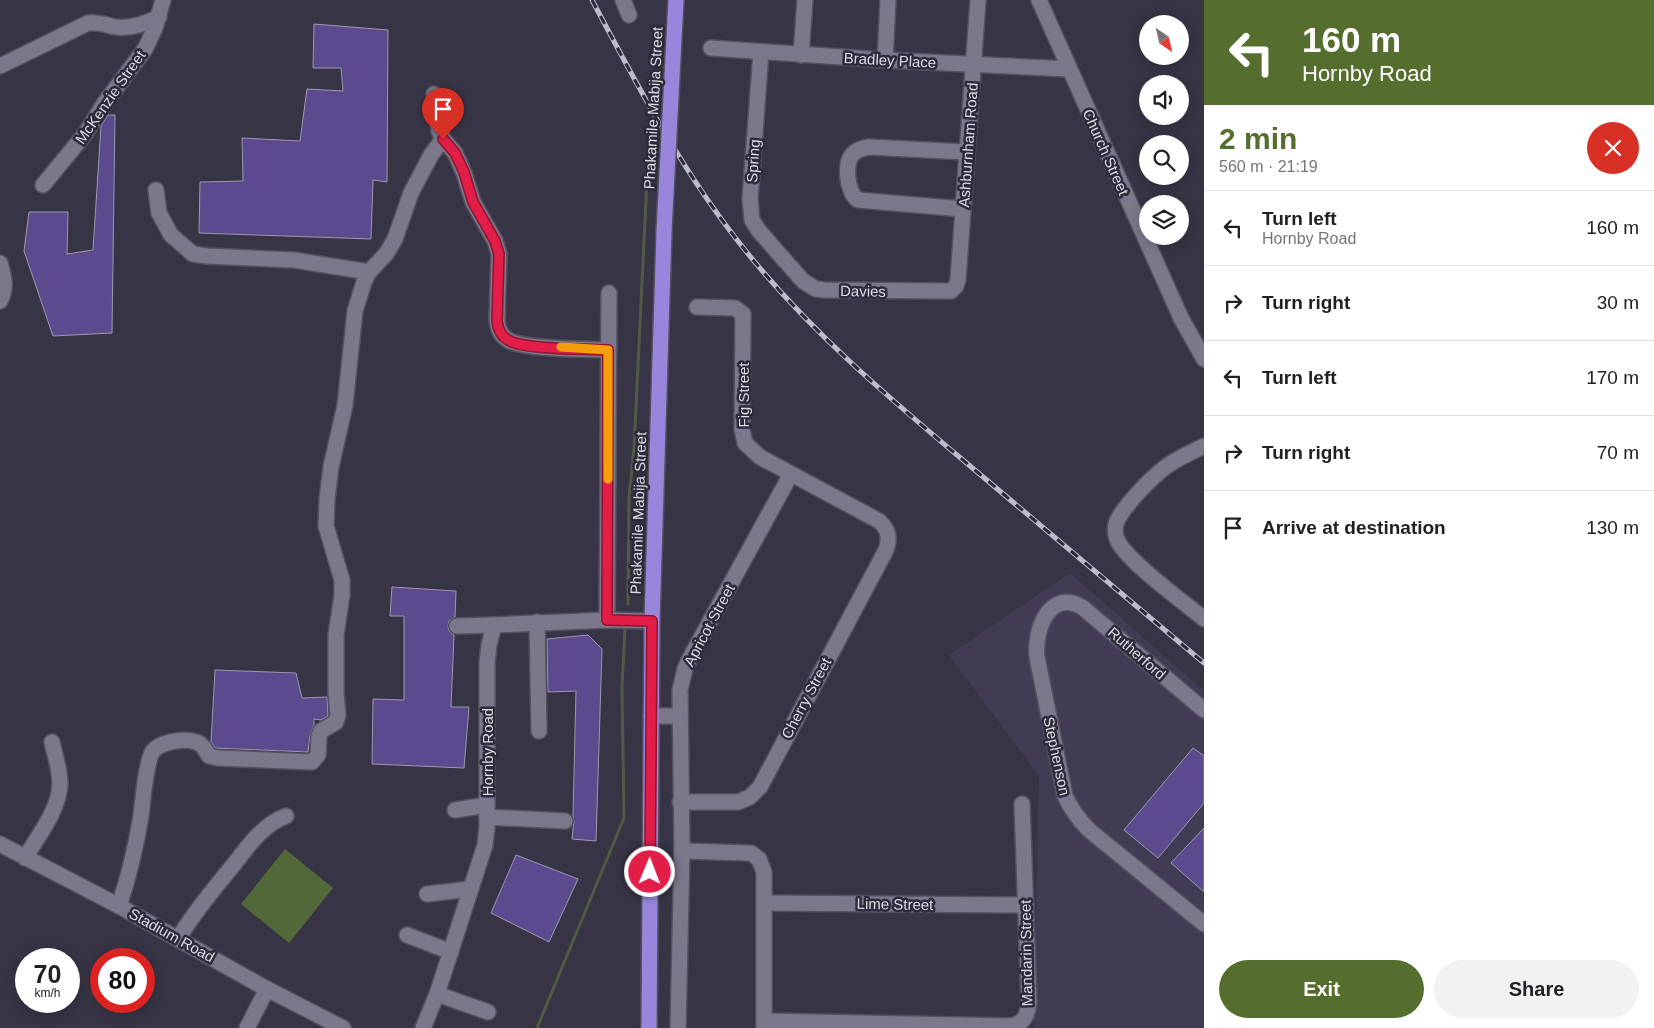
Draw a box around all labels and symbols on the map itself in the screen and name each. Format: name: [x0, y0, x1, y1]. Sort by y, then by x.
north arrow: [1139, 15, 1189, 65]
street label: Phakamile Mabija Street: [640, 26, 666, 190]
street label: McKenzie Street: [71, 46, 149, 147]
street label: Bradley Place: [843, 49, 937, 71]
street label: Ashburnham Road: [955, 82, 981, 208]
pin: [422, 88, 464, 139]
street label: Church Street: [1079, 106, 1133, 198]
street label: Spring: [743, 139, 763, 183]
street label: Davies: [840, 282, 886, 300]
street label: Fig Street: [735, 362, 752, 428]
street label: Phakamile Mabija Street: [627, 431, 649, 595]
street label: Apricot Street: [680, 580, 738, 669]
street label: Rutherford: [1105, 623, 1169, 683]
street label: Cherry Street: [778, 654, 835, 741]
street label: Hornby Road: [479, 708, 496, 796]
street label: Stephenson: [1040, 715, 1074, 797]
position arrow: [623, 845, 675, 897]
street label: Lime Street: [857, 895, 934, 913]
street label: Mandarin Street: [1017, 899, 1035, 1007]
street label: Stadium Road: [126, 905, 218, 965]
speed limit sign: 80: [90, 948, 155, 1013]

